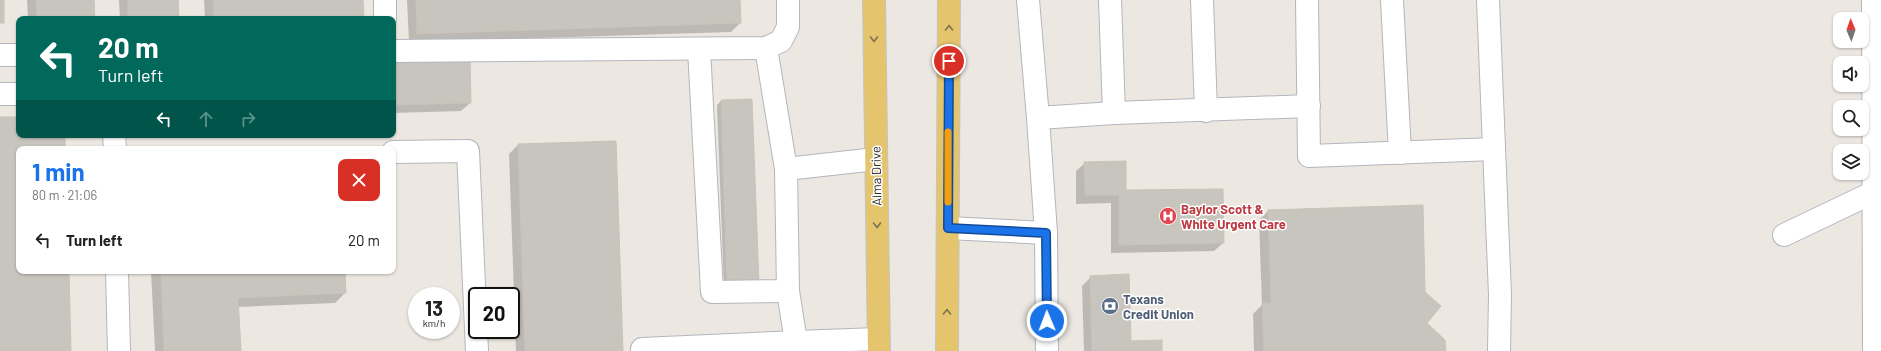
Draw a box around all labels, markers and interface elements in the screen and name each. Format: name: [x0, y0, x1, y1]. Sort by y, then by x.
north arrow: [1833, 12, 1869, 48]
map controls: [1833, 12, 1869, 180]
one-way arrow: [945, 25, 953, 31]
text: 20 m: [98, 30, 159, 64]
icon: left: [32, 32, 84, 84]
one-way arrow: [870, 36, 878, 42]
pin: [932, 44, 966, 78]
icon: arrive: [938, 50, 960, 72]
button: sound: [1833, 56, 1869, 92]
text: Turn left: [98, 64, 164, 86]
button: search: [1833, 100, 1869, 136]
icon: left: [153, 108, 175, 130]
icon: ahead: [195, 108, 217, 130]
icon: right: [237, 108, 259, 130]
button: layers: [1833, 144, 1869, 180]
street label: Alma Drive: [867, 146, 885, 206]
text: 1 min: [32, 157, 85, 186]
button: close: [338, 159, 380, 201]
text: 80 m · 21:06: [32, 187, 97, 203]
place label: Baylor Scott & White Urgent Care: [1181, 201, 1286, 232]
hospital icon: Baylor Scott & White Urgent Care: [1158, 206, 1178, 226]
one-way arrow: [873, 222, 881, 228]
icon: left: [32, 229, 54, 251]
text: Turn left: [66, 231, 122, 249]
text: 20 m: [348, 231, 380, 249]
speed limit sign: 20: [468, 287, 520, 339]
place label: Texans Credit Union: [1123, 291, 1194, 322]
text: 13: [425, 296, 443, 320]
bank icon: Texans Credit Union: [1100, 296, 1120, 316]
position arrow: [1026, 300, 1068, 342]
one-way arrow: [943, 309, 952, 315]
text: km/h: [423, 317, 445, 329]

